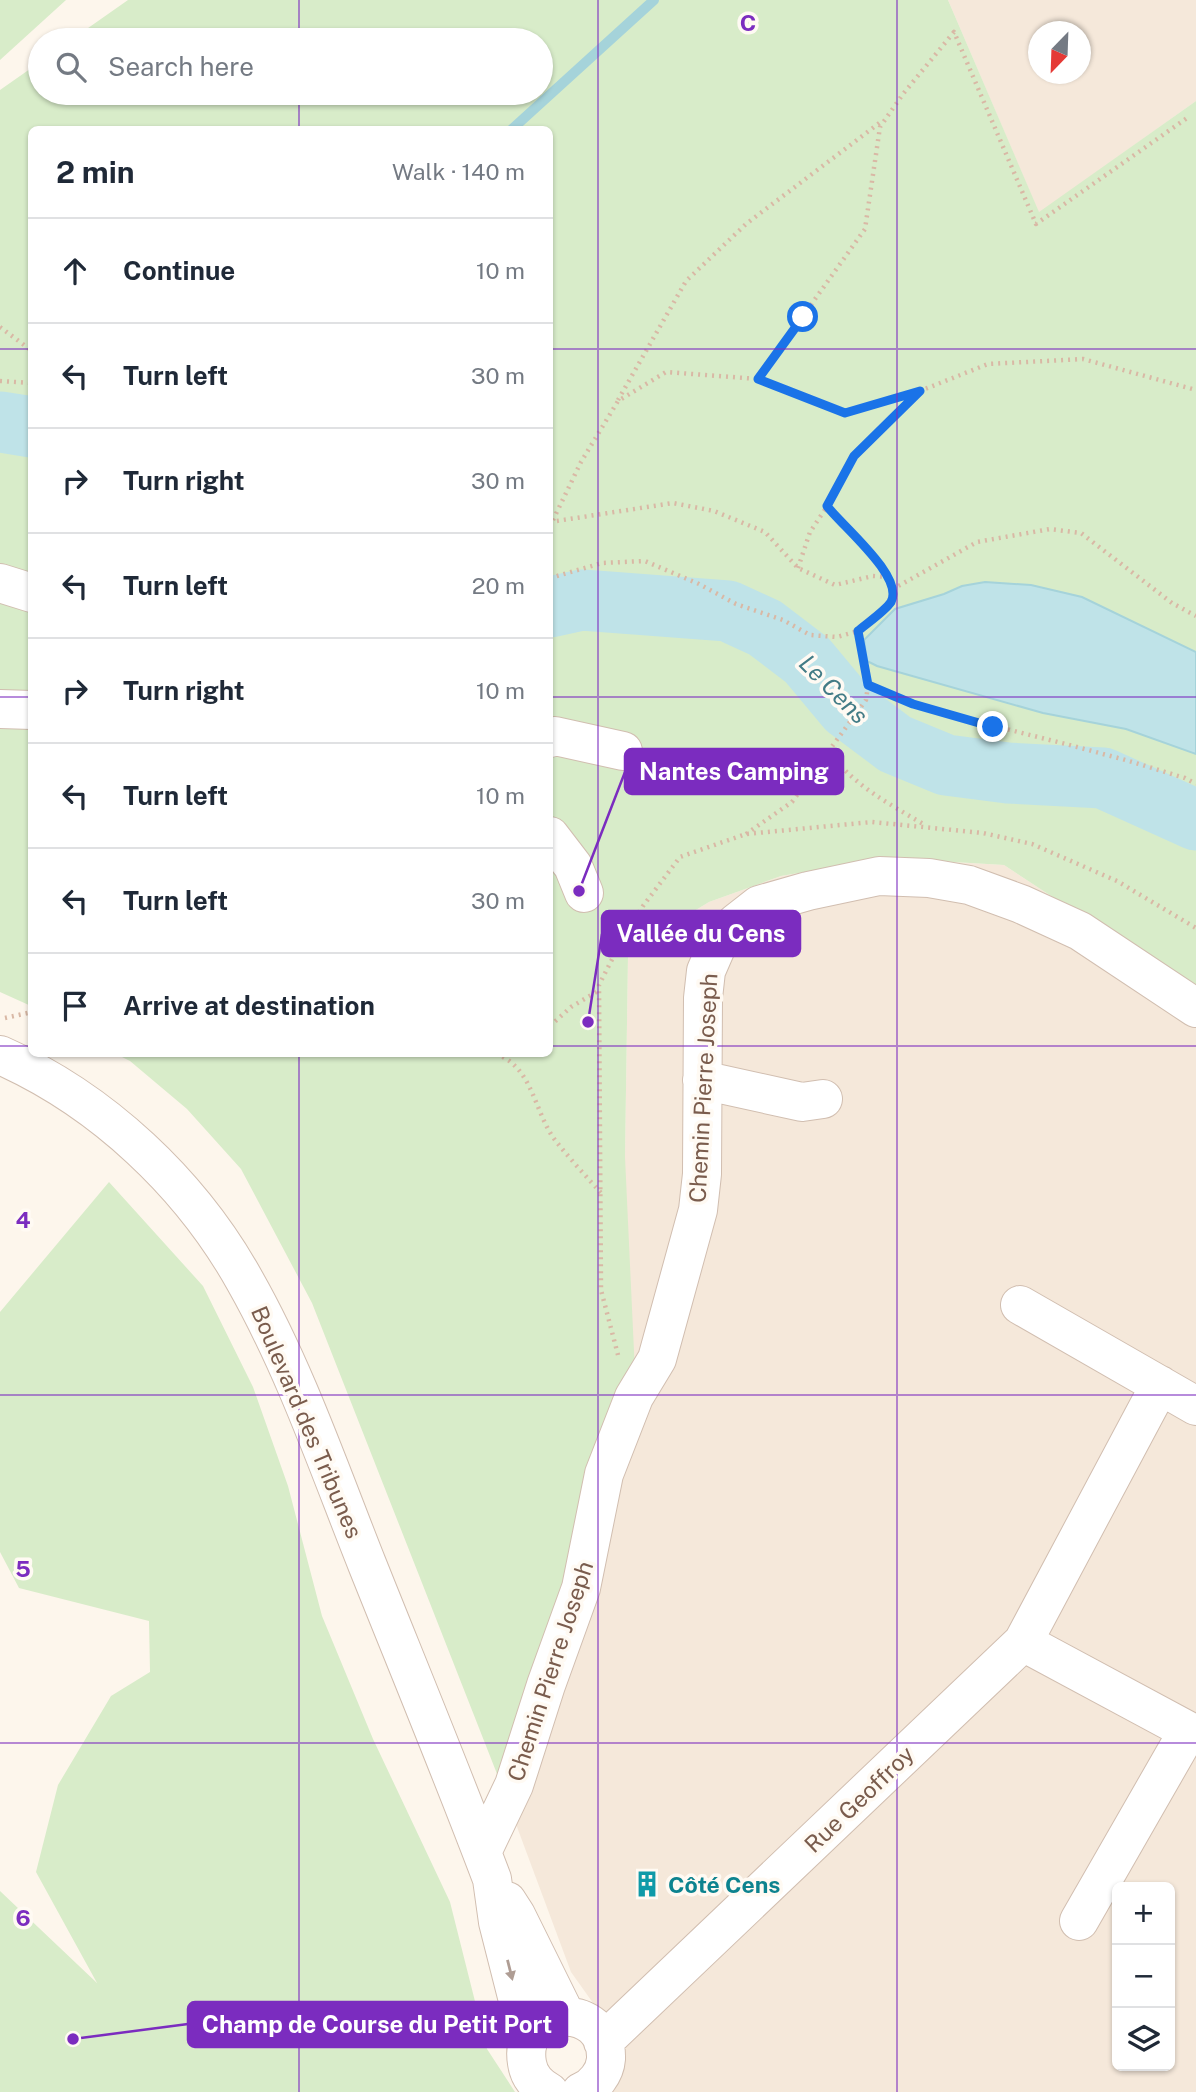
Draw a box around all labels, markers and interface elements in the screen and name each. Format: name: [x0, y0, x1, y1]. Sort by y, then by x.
text: C: [740, 9, 756, 36]
north arrow: [1028, 21, 1091, 84]
search box: [28, 28, 553, 105]
icon: search: [52, 48, 90, 86]
text: Search here: [108, 51, 254, 82]
text: 2 min: [56, 154, 135, 190]
text: Walk · 140 m: [392, 158, 525, 185]
icon: ahead: [56, 252, 94, 290]
text: Continue: [123, 255, 235, 286]
text: 10 m: [476, 257, 525, 284]
route start: [787, 301, 818, 332]
icon: left: [56, 357, 94, 395]
text: Turn left: [123, 360, 228, 391]
text: 30 m: [471, 362, 525, 389]
icon: right: [56, 462, 94, 500]
text: Turn right: [123, 465, 245, 496]
text: 30 m: [471, 467, 525, 494]
icon: left: [56, 567, 94, 605]
text: Turn left: [123, 570, 228, 601]
text: 20 m: [472, 572, 525, 599]
water label: Le Cens: [794, 649, 874, 729]
icon: right: [56, 672, 94, 710]
text: Turn right: [123, 675, 245, 706]
text: 10 m: [476, 677, 525, 704]
route end: [977, 711, 1008, 742]
callout: Nantes Camping: [625, 749, 843, 794]
text: Nantes Camping: [639, 757, 829, 785]
icon: left: [56, 777, 94, 815]
text: Turn left: [123, 780, 228, 811]
text: 10 m: [476, 782, 525, 809]
icon: left: [56, 882, 94, 920]
text: Turn left: [123, 885, 228, 916]
text: 30 m: [471, 887, 525, 914]
callout: Vallée du Cens: [602, 911, 800, 956]
text: Vallée du Cens: [617, 919, 785, 947]
street label: Chemin Pierre Joseph: [684, 973, 722, 1203]
icon: arrive: [56, 987, 94, 1025]
text: Arrive at destination: [123, 990, 375, 1021]
text: 4: [15, 1206, 31, 1233]
street label: Boulevard des Tribunes: [246, 1302, 368, 1542]
text: 5: [15, 1555, 31, 1582]
street label: Chemin Pierre Joseph: [502, 1558, 598, 1784]
street label: Rue Geoffroy: [799, 1740, 919, 1858]
building icon: Côté Cens: [632, 1869, 662, 1899]
place label: Côté Cens: [668, 1871, 780, 1898]
map controls: [1112, 1882, 1175, 2071]
button: +: [1112, 1882, 1175, 1945]
text: 6: [15, 1904, 31, 1931]
button: −: [1112, 1945, 1175, 2008]
one-way arrow: [505, 1959, 516, 1981]
callout: Champ de Course du Petit Port: [188, 2002, 567, 2047]
button: layers: [1112, 2008, 1175, 2071]
text: Champ de Course du Petit Port: [202, 2010, 552, 2038]

